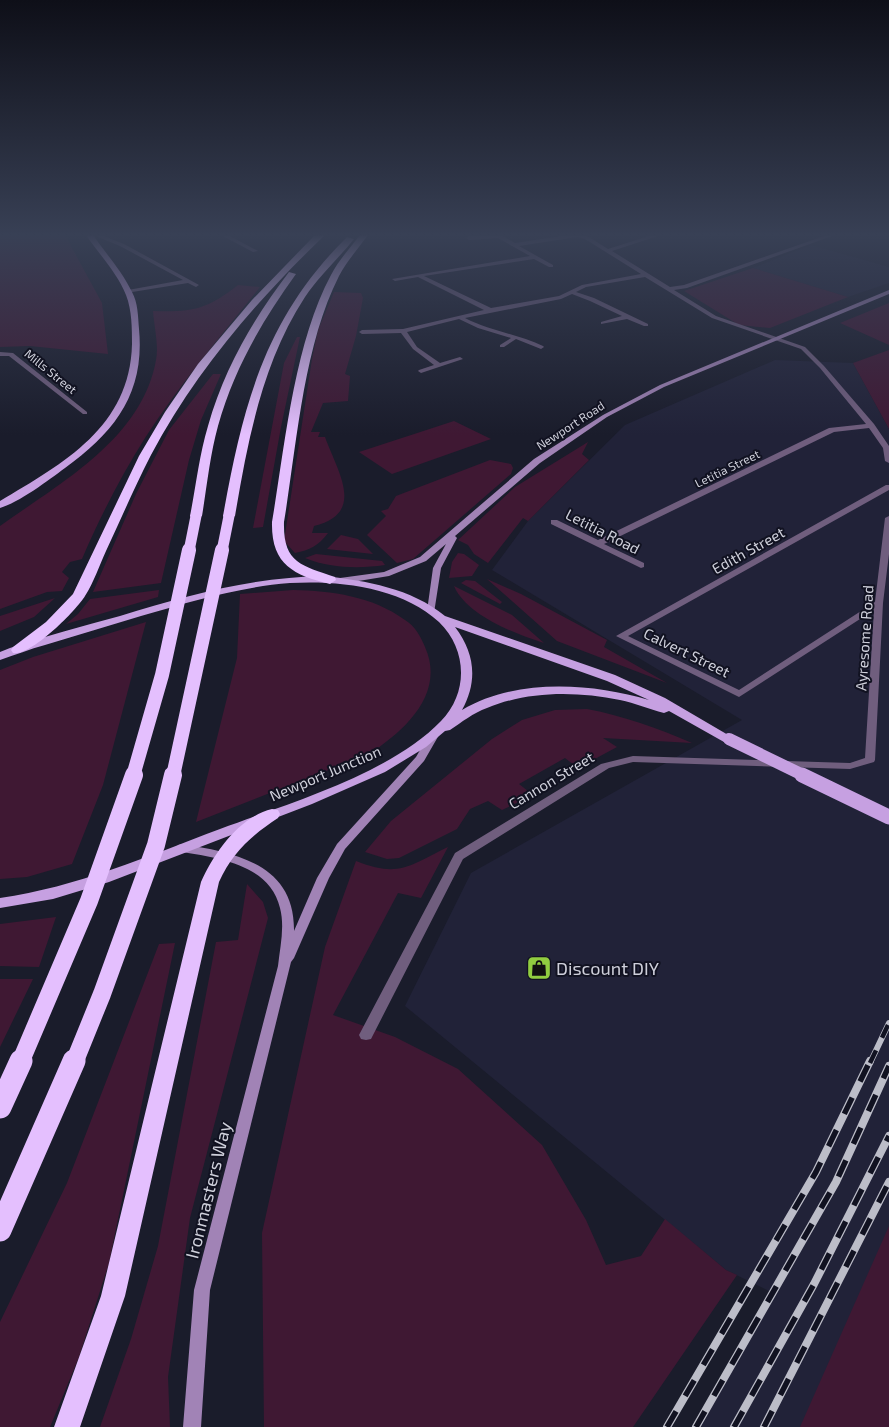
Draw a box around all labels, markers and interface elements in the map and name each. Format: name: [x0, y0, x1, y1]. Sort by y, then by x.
street label: Mills Street: [22, 346, 80, 396]
street label: Newport Road: [533, 398, 607, 452]
street label: Letitia Street: [692, 446, 762, 490]
street label: Letitia Road: [563, 505, 643, 557]
street label: Edith Street: [709, 523, 788, 577]
street label: Ayresome Road: [851, 584, 877, 692]
street label: Calvert Street: [641, 623, 733, 681]
street label: Newport Junction: [267, 741, 383, 805]
street label: Cannon Street: [505, 747, 597, 813]
shop icon: Discount DIY: [526, 955, 552, 981]
place label: Discount DIY: [556, 957, 660, 979]
street label: Ironmasters Way: [180, 1119, 236, 1261]

